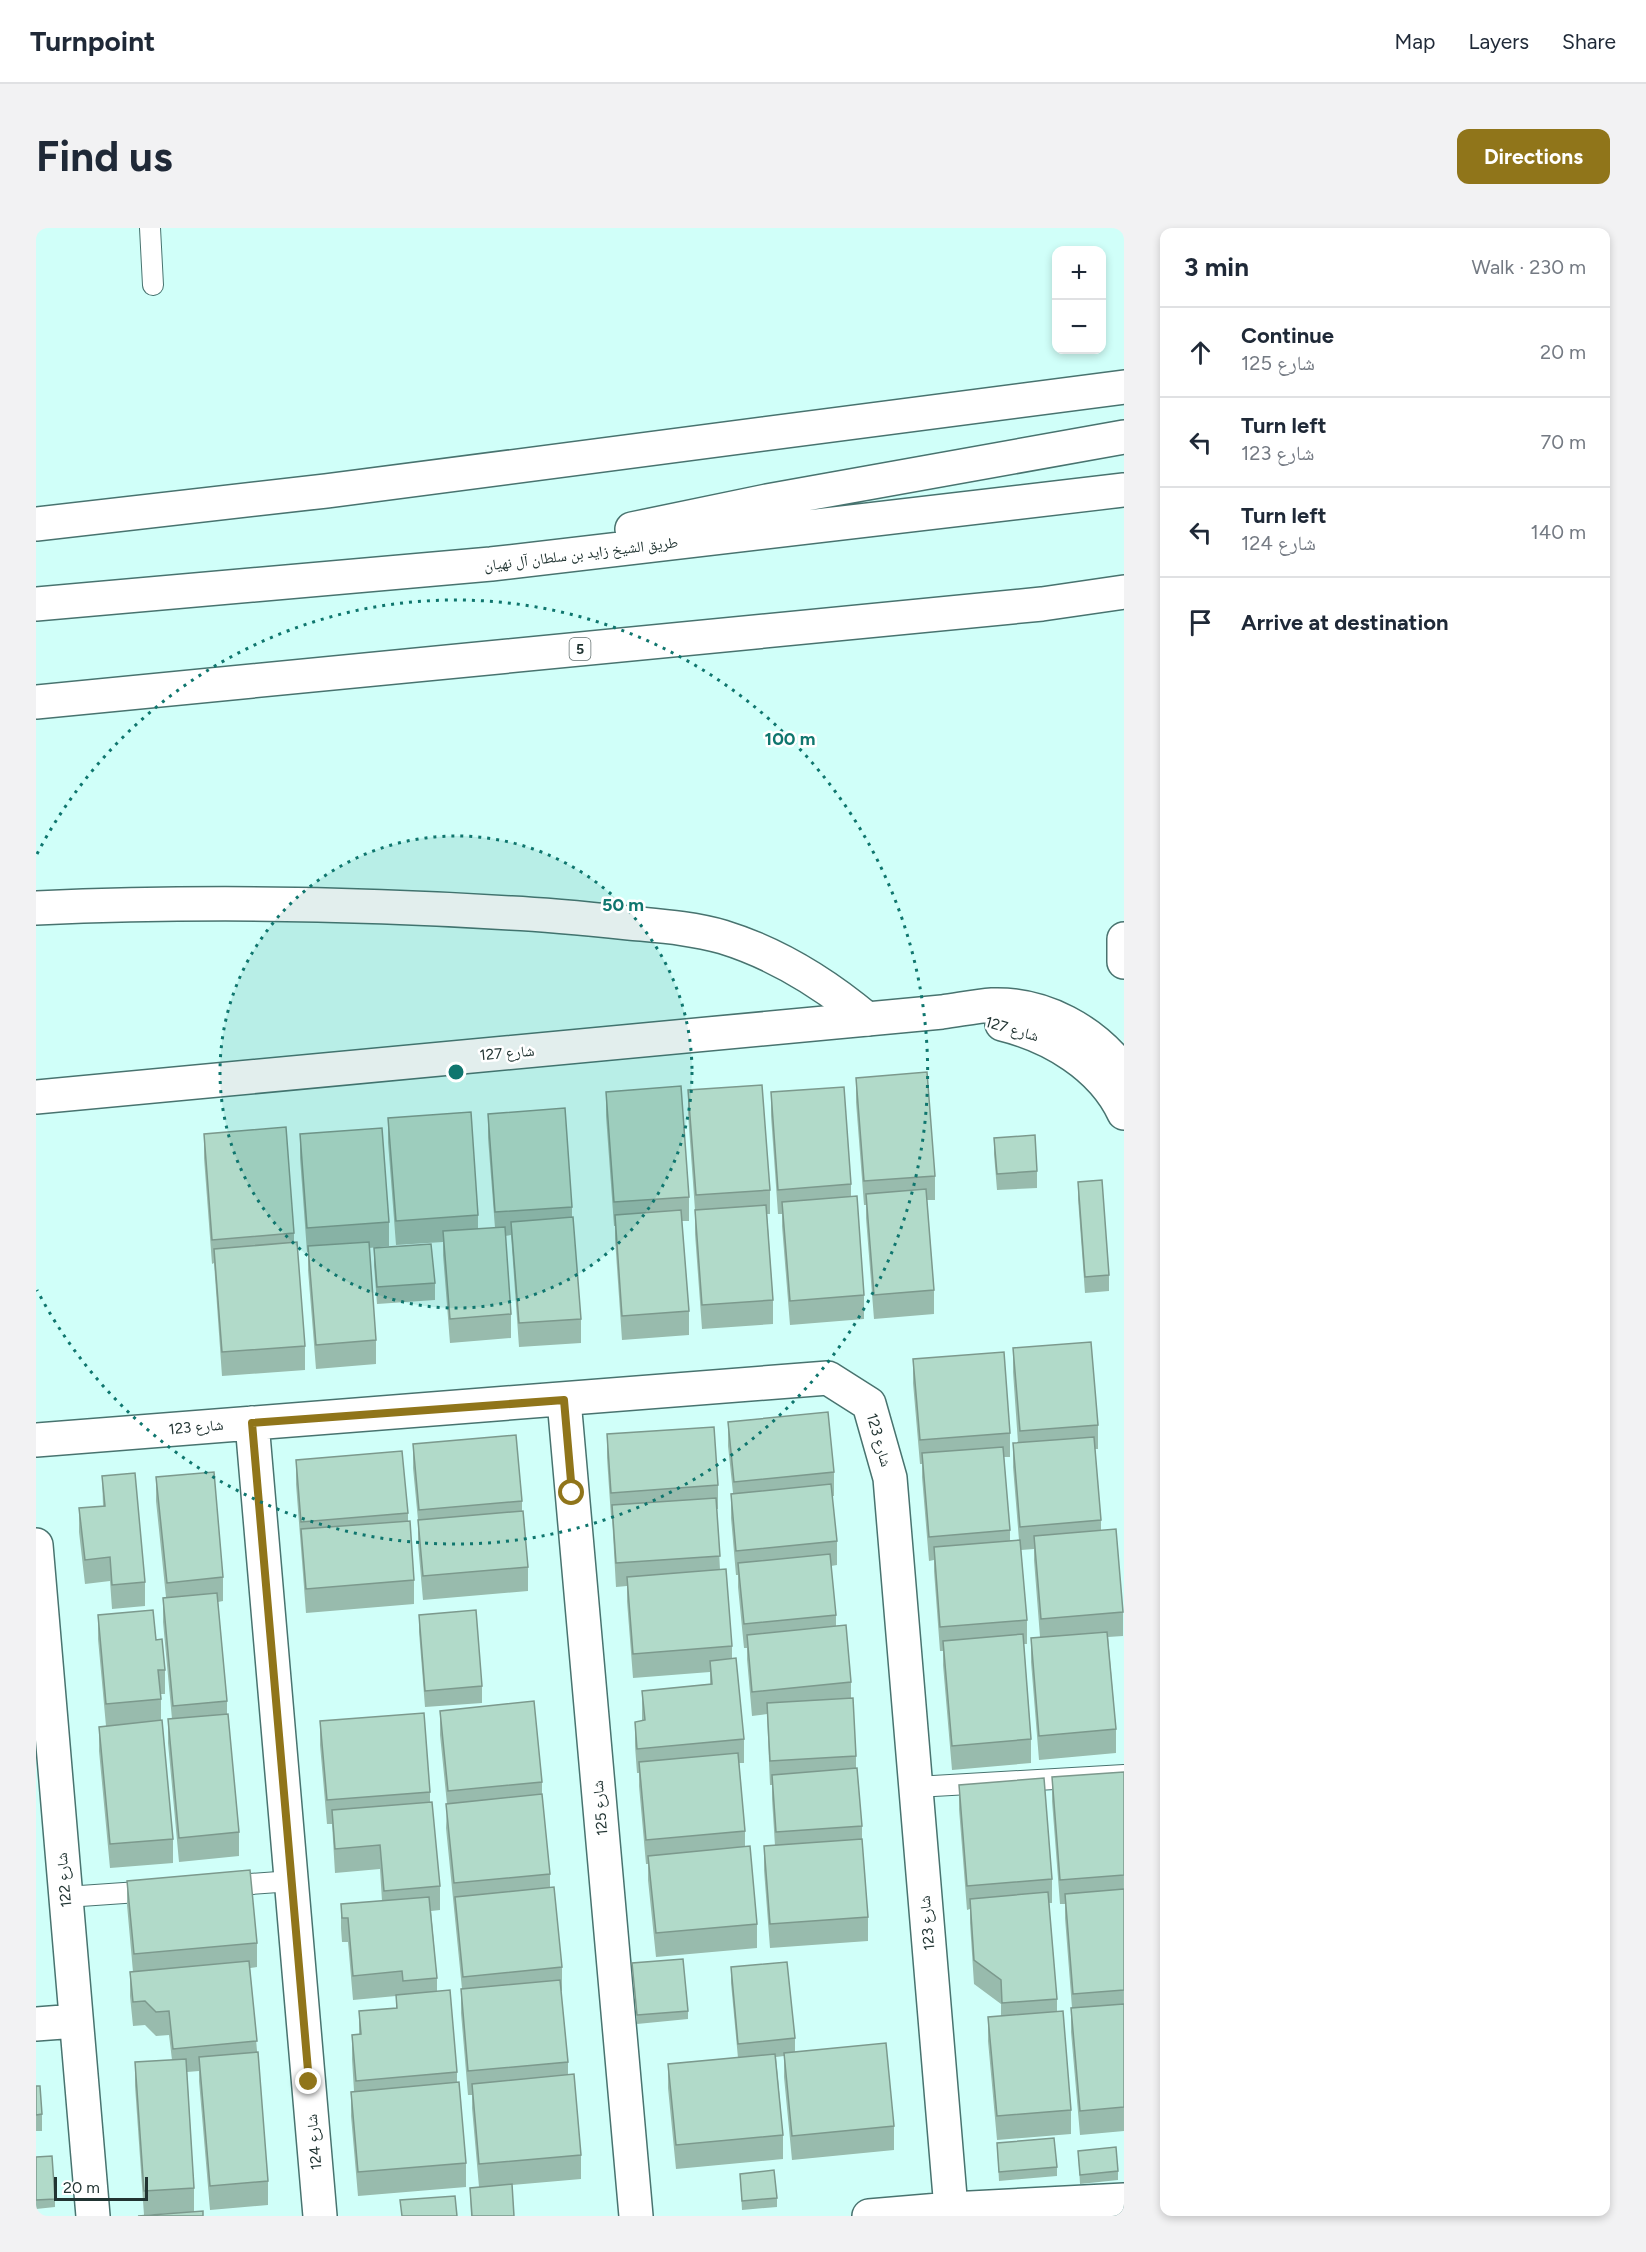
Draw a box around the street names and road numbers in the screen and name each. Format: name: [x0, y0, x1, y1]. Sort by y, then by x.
street label: طريق الشيخ زايد بن سلطان آل نهيان: [483, 533, 679, 576]
road number: 5: [570, 638, 590, 660]
street label: شارع 127: [983, 1013, 1041, 1046]
street label: شارع 127: [479, 1042, 535, 1065]
street label: شارع 123: [862, 1411, 895, 1469]
street label: شارع 123: [168, 1416, 224, 1439]
street label: شارع 125: [589, 1779, 612, 1836]
street label: شارع 122: [53, 1852, 76, 1908]
street label: شارع 123: [916, 1895, 939, 1951]
street label: شارع 124: [303, 2113, 326, 2171]

